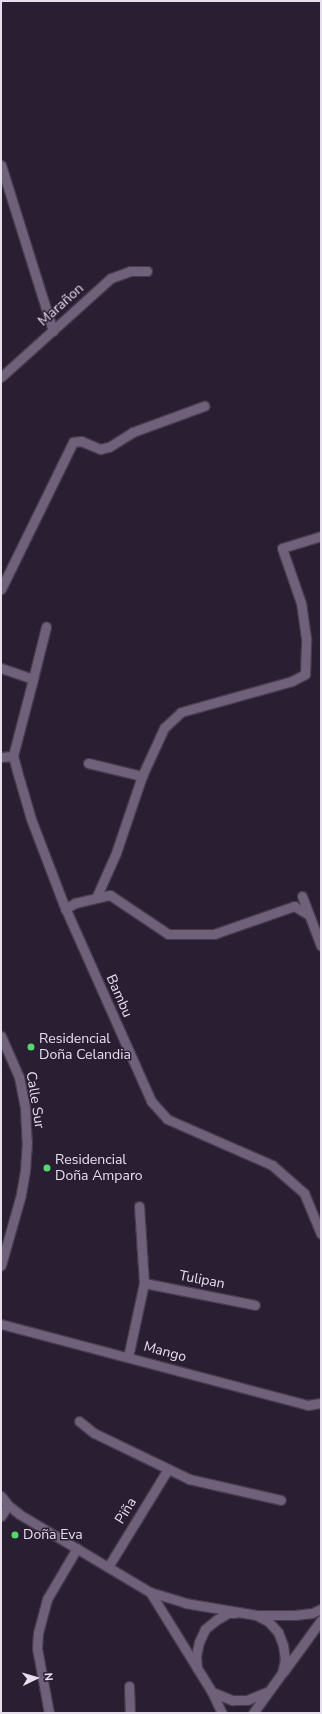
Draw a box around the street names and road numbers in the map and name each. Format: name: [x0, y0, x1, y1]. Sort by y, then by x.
street label: Marañon: [35, 280, 87, 330]
street label: Bambu: [102, 972, 136, 1020]
street label: Calle Sur: [22, 1070, 48, 1130]
street label: Tulipan: [178, 1267, 226, 1293]
street label: Mango: [142, 1338, 188, 1366]
street label: Piña: [112, 1495, 140, 1527]

